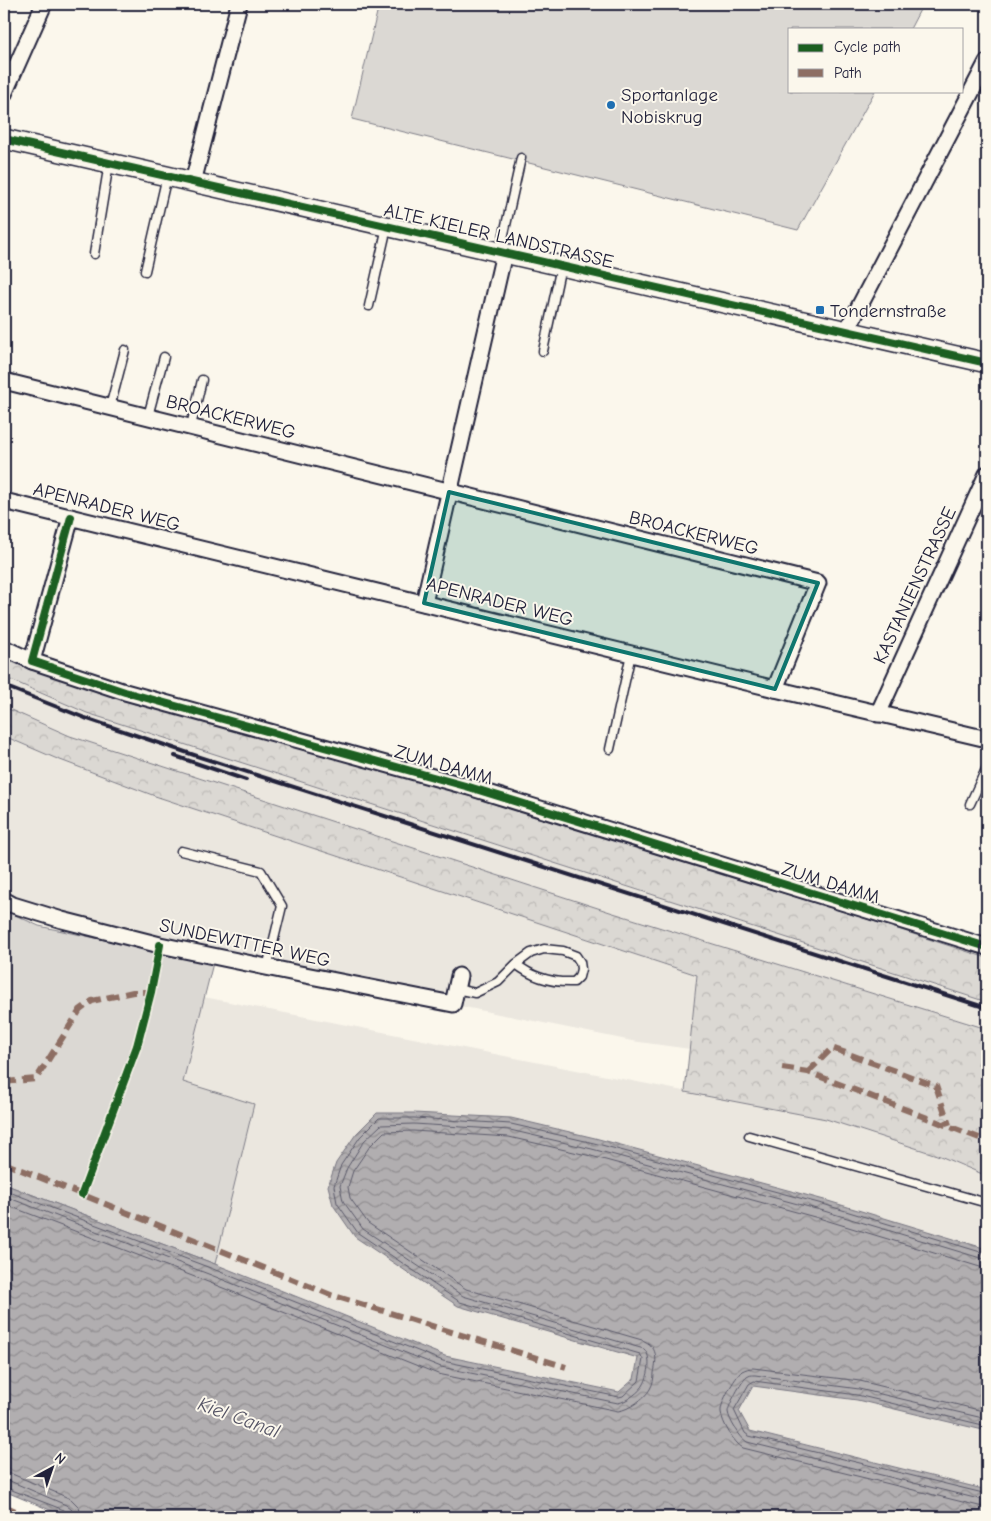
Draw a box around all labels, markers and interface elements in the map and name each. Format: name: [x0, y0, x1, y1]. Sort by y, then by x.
legend: [788, 28, 964, 92]
text: Cycle path: [834, 38, 901, 56]
text: Path: [834, 64, 862, 82]
place label: Sportanlage Nobiskrug: [621, 84, 718, 128]
marker: Sportanlage Nobiskrug: [605, 99, 617, 111]
street label: ALTE KIELER LANDSTRASSE: [382, 199, 616, 273]
place label: Tondernstraße: [830, 300, 946, 322]
marker: Tondernstraße: [814, 304, 826, 316]
street label: BROACKERWEG: [164, 390, 298, 444]
street label: APENRADER WEG: [31, 478, 182, 536]
street label: KASTANIENSTRASSE: [869, 503, 961, 667]
street label: BROACKERWEG: [627, 506, 761, 560]
street label: APENRADER WEG: [424, 573, 575, 631]
street label: ZUM DAMM: [392, 740, 495, 790]
street label: ZUM DAMM: [779, 858, 882, 908]
street label: SUNDEWITTER WEG: [157, 914, 332, 972]
water label: Kiel Canal: [195, 1392, 283, 1443]
north arrow: [28, 1444, 78, 1494]
text: N: [51, 1449, 69, 1468]

